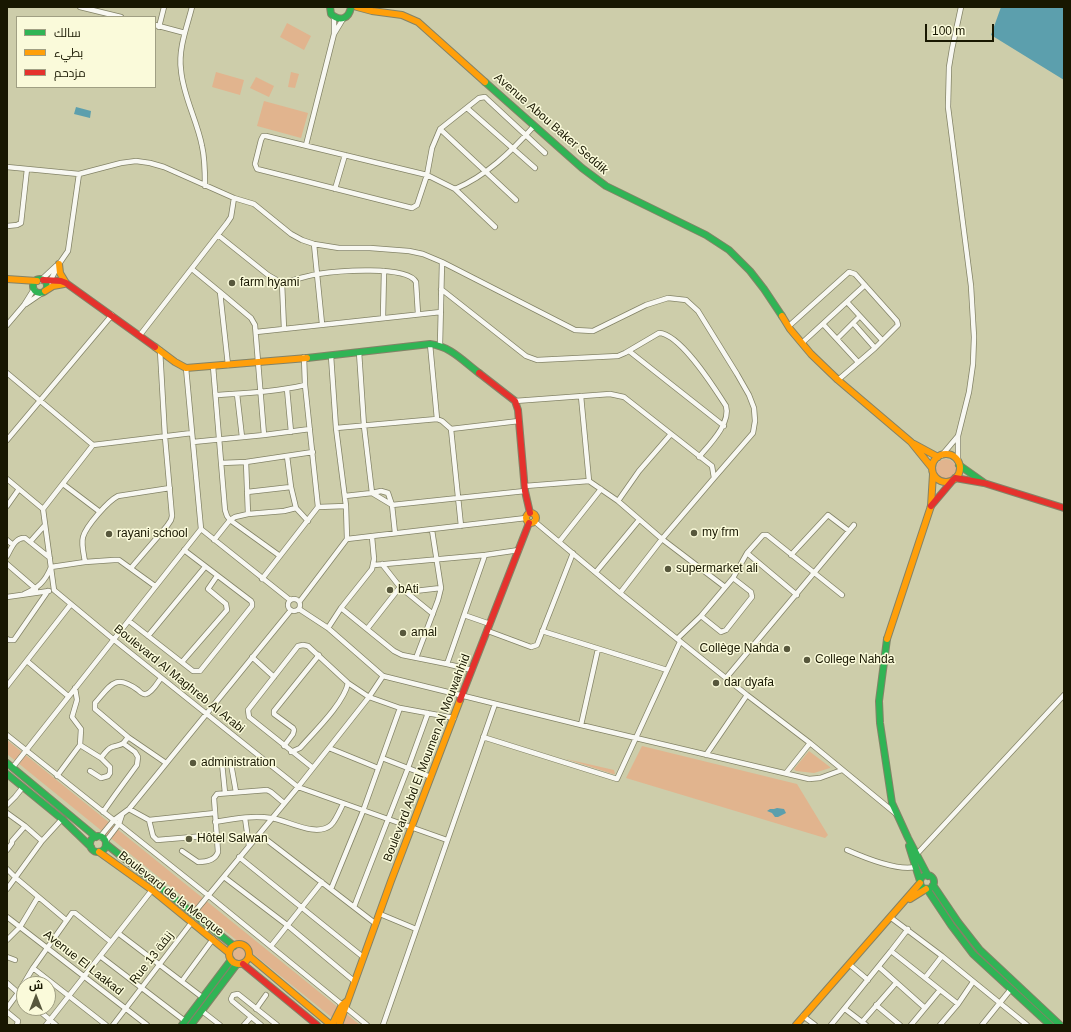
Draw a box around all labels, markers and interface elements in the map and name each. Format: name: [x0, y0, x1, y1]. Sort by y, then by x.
legend: [16, 16, 156, 88]
scale bar: [927, 16, 996, 42]
text: 100 m: [932, 24, 965, 38]
text: سالك: [54, 26, 81, 40]
text: بطيء: [54, 46, 83, 60]
text: مزدحم: [54, 66, 86, 80]
street label: Avenue Abou Baker Seddik: [491, 70, 611, 178]
place label: farm hyami: [240, 276, 299, 290]
marker: farm hyami: [227, 278, 237, 288]
place label: my frm: [702, 526, 739, 540]
place label: rayani school: [117, 527, 188, 541]
marker: my frm: [689, 528, 699, 538]
marker: rayani school: [104, 529, 114, 539]
place label: supermarket ali: [676, 562, 758, 576]
marker: supermarket ali: [663, 564, 673, 574]
place label: bAti: [398, 583, 419, 597]
marker: bAti: [385, 585, 395, 595]
street label: Boulevard Al Maghreb Al Arabi: [111, 622, 247, 736]
place label: amal: [411, 626, 437, 640]
marker: amal: [398, 628, 408, 638]
place label: Collège Nahda: [700, 642, 779, 656]
marker: Collège Nahda: [782, 644, 792, 654]
street label: Boulevard Abd El Moumen Al Mouwahhid: [381, 652, 473, 864]
place label: College Nahda: [815, 653, 894, 667]
marker: College Nahda: [802, 655, 812, 665]
place label: dar dyafa: [724, 676, 774, 690]
marker: dar dyafa: [711, 678, 721, 688]
place label: administration: [201, 756, 276, 770]
marker: administration: [188, 758, 198, 768]
place label: Hôtel Salwan: [197, 832, 268, 846]
marker: Hôtel Salwan: [184, 834, 194, 844]
street label: Boulevard de la Mecque: [116, 848, 226, 940]
street label: Avenue El Laakad: [40, 927, 126, 999]
street label: Rue 13 زنقة: [127, 929, 177, 987]
north arrow: [16, 976, 56, 1016]
text: ش: [29, 979, 43, 991]

